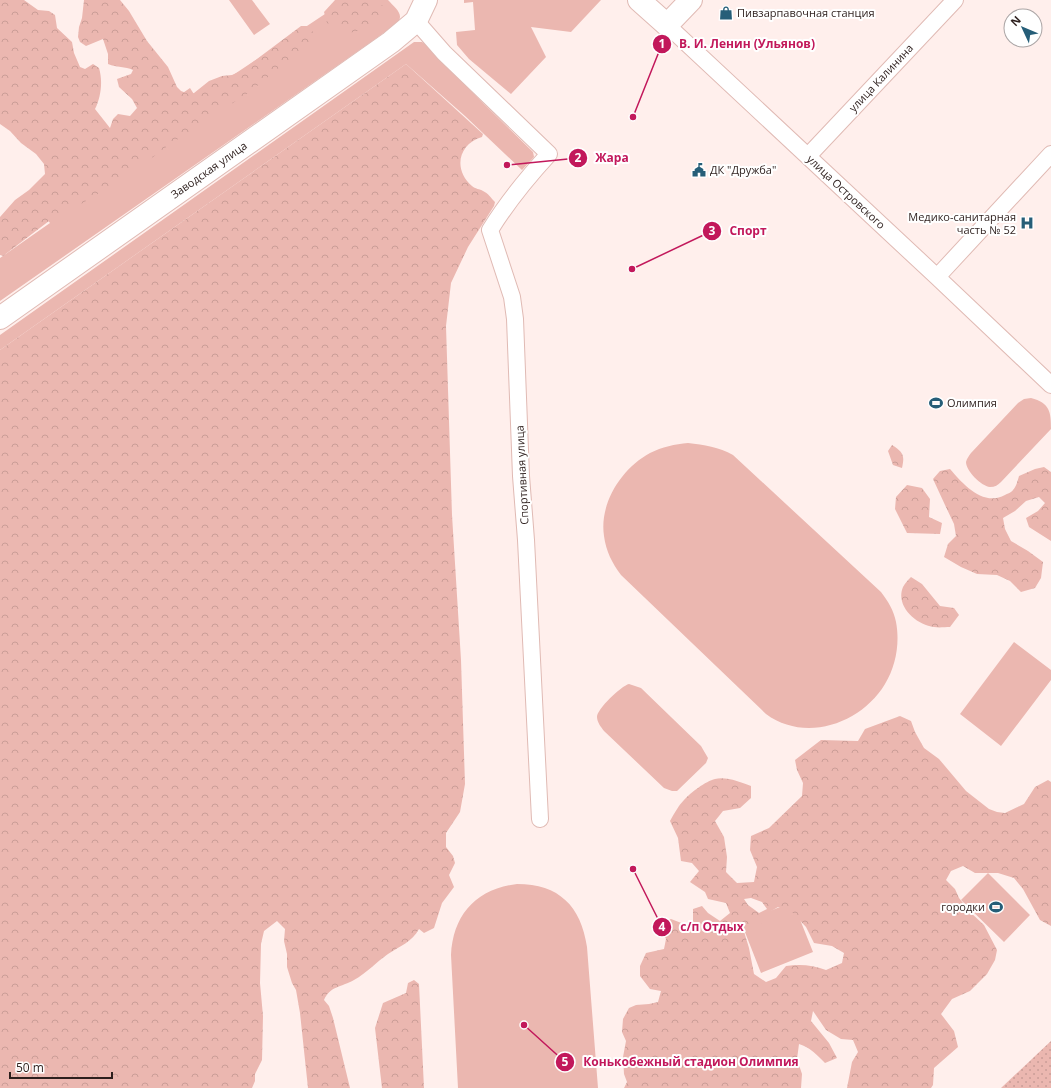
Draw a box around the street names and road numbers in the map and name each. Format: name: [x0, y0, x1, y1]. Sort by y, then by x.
street label: улица Калинина: [845, 40, 916, 115]
street label: Заводская улица: [168, 138, 250, 201]
street label: улица Островского: [804, 151, 889, 232]
street label: Спортивная улица: [511, 425, 532, 525]

